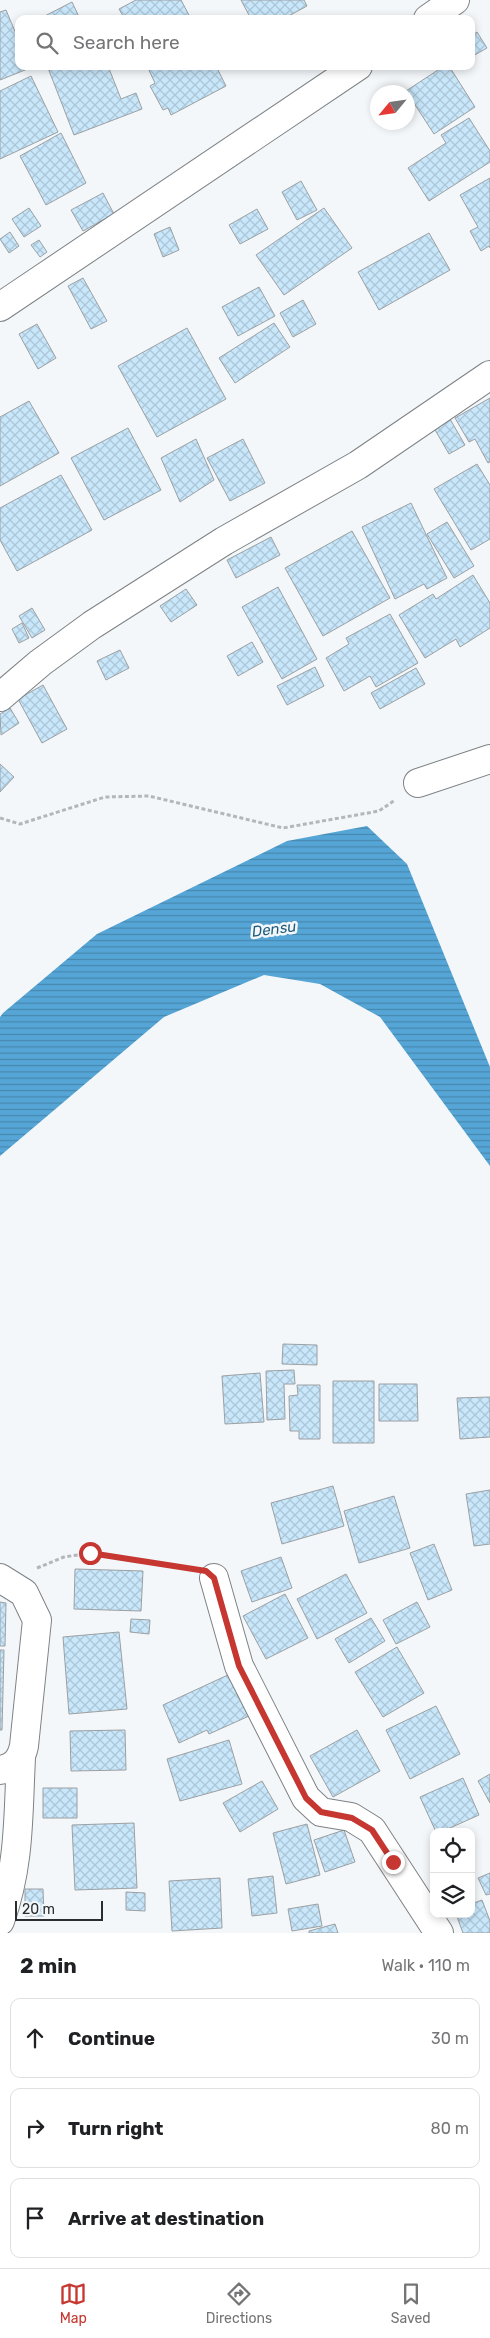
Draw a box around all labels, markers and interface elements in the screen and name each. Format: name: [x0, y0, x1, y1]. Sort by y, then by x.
search box: [15, 15, 475, 70]
icon: search: [33, 29, 61, 57]
text: Search here: [73, 31, 180, 54]
north arrow: [370, 85, 415, 130]
water label: Densu: [251, 917, 297, 941]
route start: [79, 1542, 102, 1565]
map controls: [430, 1828, 475, 1918]
button: locate: [430, 1828, 475, 1873]
route end: [382, 1851, 405, 1874]
button: layers: [430, 1873, 475, 1918]
scale bar: [15, 1898, 102, 1921]
text: 20 m: [22, 1901, 55, 1918]
text: 2 min: [20, 1953, 77, 1978]
text: Walk · 110 m: [382, 1956, 470, 1975]
icon: ahead: [21, 2024, 49, 2052]
text: Continue: [68, 2027, 155, 2050]
text: 30 m: [431, 2029, 469, 2048]
icon: right: [21, 2114, 49, 2142]
text: Turn right: [68, 2117, 163, 2140]
text: 80 m: [431, 2119, 469, 2138]
icon: arrive: [21, 2204, 49, 2232]
text: Arrive at destination: [68, 2207, 264, 2230]
tab: Map: [59, 2280, 87, 2327]
tab: Directions: [206, 2280, 272, 2327]
tab: Saved: [391, 2280, 431, 2327]

